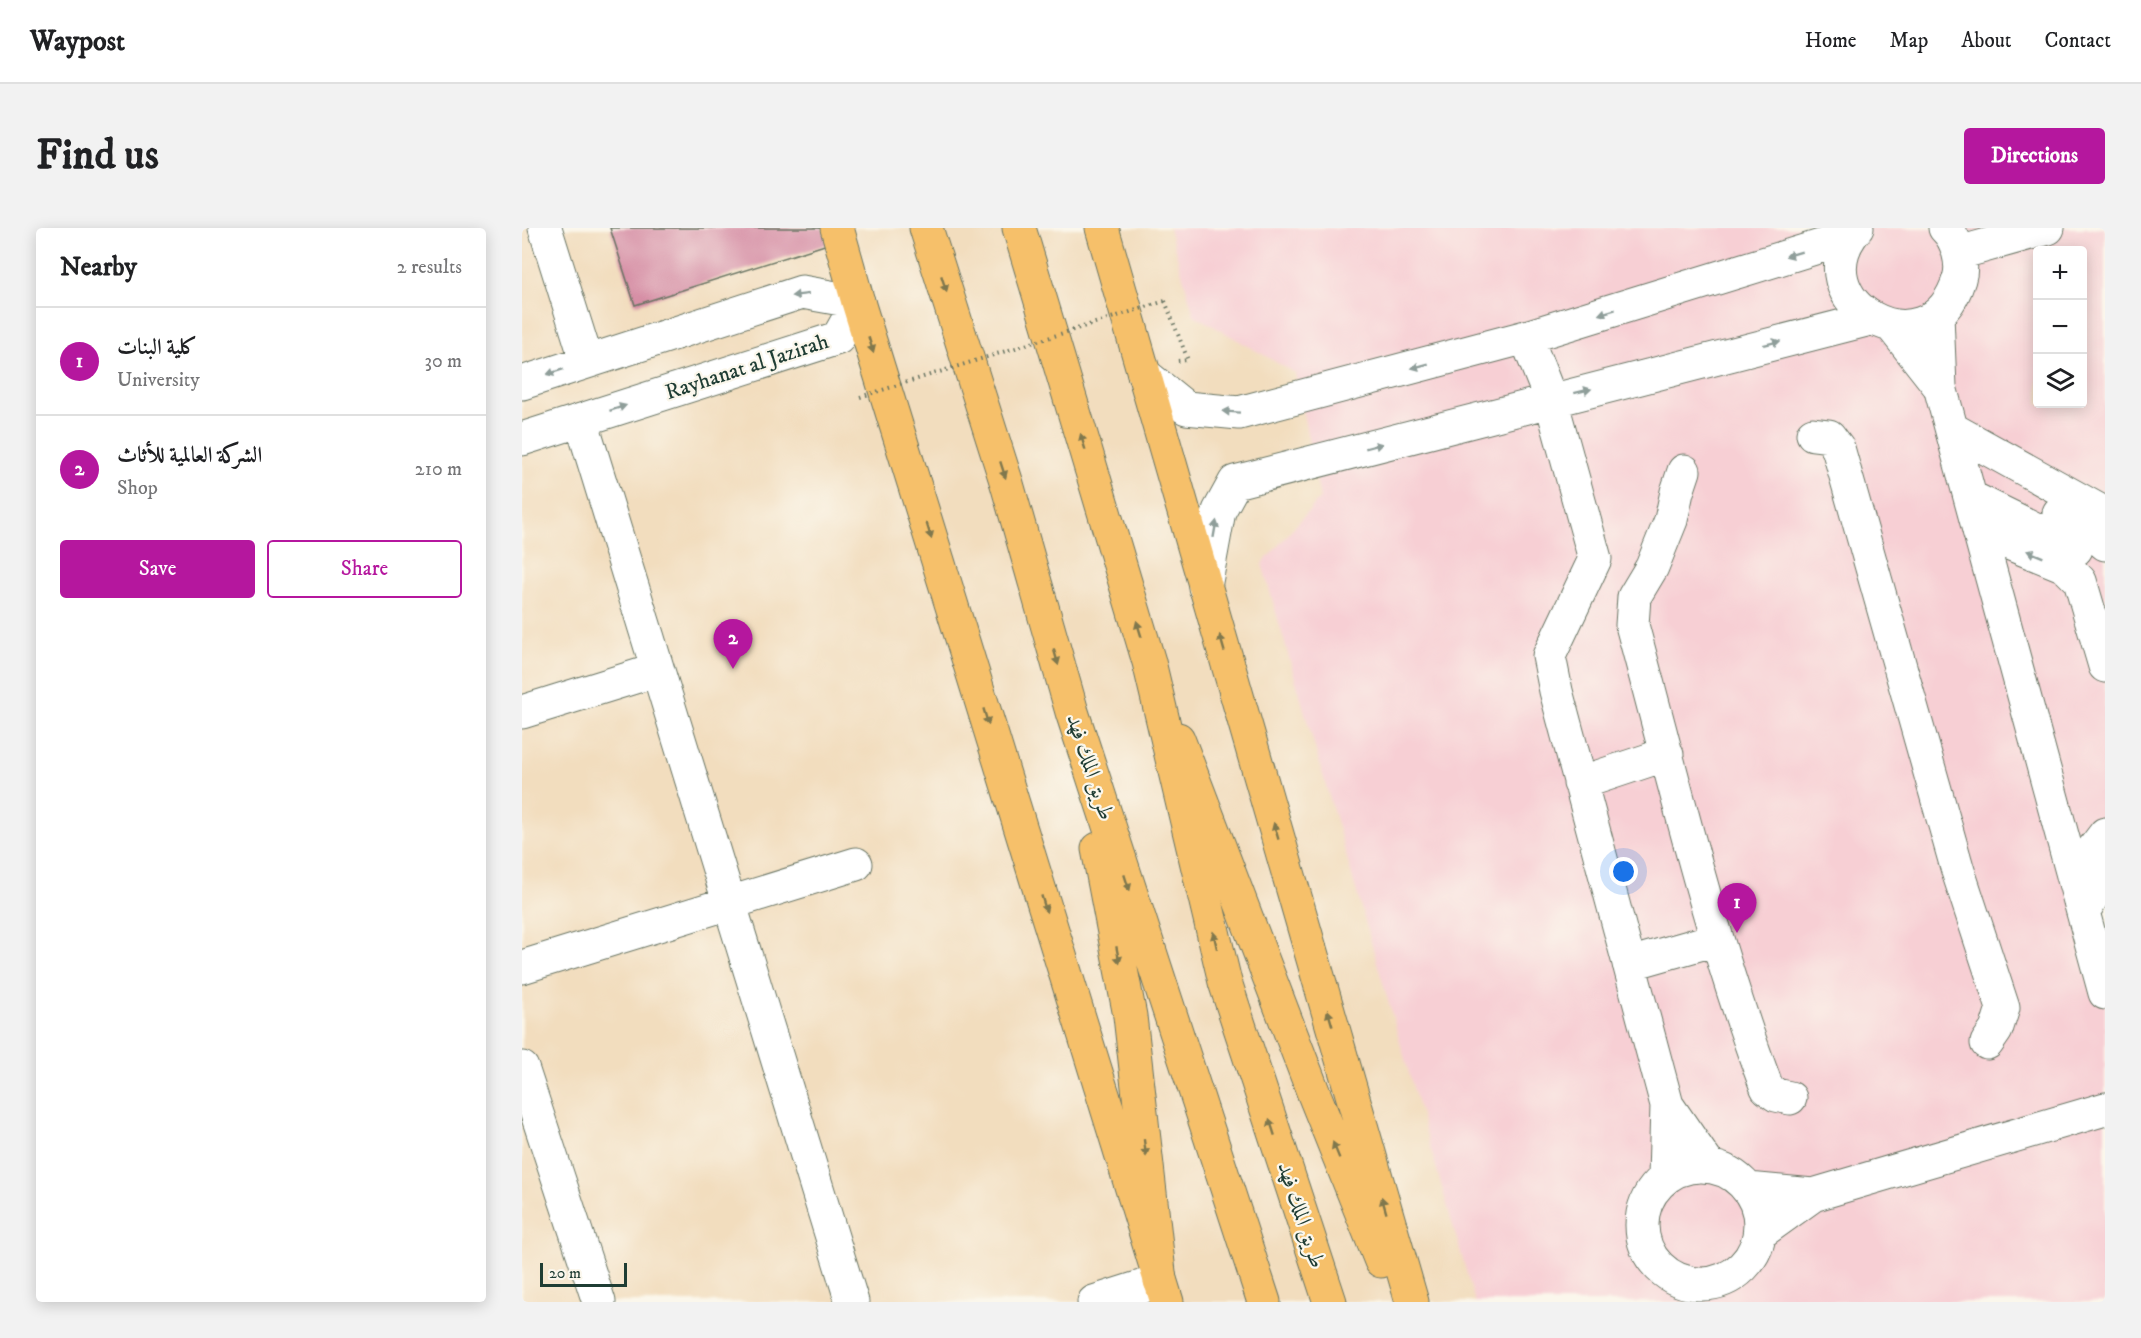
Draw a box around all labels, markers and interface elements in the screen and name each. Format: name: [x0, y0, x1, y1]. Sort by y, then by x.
text: Waypost: [30, 24, 125, 59]
text: Home: [1805, 28, 1857, 54]
text: Map: [1890, 28, 1928, 54]
text: About: [1961, 28, 2012, 54]
text: Contact: [2045, 28, 2111, 54]
button: Directions: [1964, 128, 2105, 184]
text: Find us: [36, 130, 159, 182]
map controls: [2033, 246, 2087, 408]
button: +: [2033, 246, 2087, 300]
one-way arrow: [1785, 250, 1803, 259]
text: Nearby: [60, 251, 137, 284]
text: 2 results: [397, 255, 462, 280]
one-way arrow: [939, 275, 949, 293]
one-way arrow: [790, 290, 809, 299]
button: −: [2033, 300, 2087, 354]
one-way arrow: [1598, 308, 1616, 317]
street label: Rayhanat al Jazirah: [662, 328, 833, 406]
text: كلية البنات: [117, 334, 197, 361]
one-way arrow: [867, 336, 876, 354]
one-way arrow: [1762, 337, 1781, 347]
text: 1: [76, 349, 83, 374]
text: 30 m: [424, 349, 462, 374]
button: layers: [2033, 354, 2087, 408]
one-way arrow: [1411, 361, 1429, 371]
text: University: [117, 368, 200, 393]
one-way arrow: [546, 368, 564, 377]
one-way arrow: [1574, 386, 1592, 396]
one-way arrow: [609, 403, 627, 412]
one-way arrow: [1221, 407, 1240, 417]
one-way arrow: [1078, 433, 1087, 451]
one-way arrow: [1365, 441, 1383, 450]
text: الشركة العالمية للأثاث: [117, 442, 262, 469]
text: 2: [75, 457, 84, 482]
text: 210 m: [415, 457, 462, 482]
one-way arrow: [998, 461, 1008, 479]
text: Shop: [117, 476, 158, 501]
one-way arrow: [1211, 519, 1220, 538]
one-way arrow: [924, 522, 934, 540]
button: Save: [60, 540, 255, 598]
button: Share: [267, 540, 462, 598]
one-way arrow: [2025, 549, 2043, 559]
pin: 2: [714, 620, 752, 669]
one-way arrow: [1134, 620, 1143, 638]
one-way arrow: [1216, 634, 1226, 653]
one-way arrow: [1052, 648, 1061, 666]
one-way arrow: [982, 708, 991, 726]
street label: طريق الملك فهد: [1060, 711, 1120, 823]
one-way arrow: [1271, 822, 1280, 840]
your location: [1609, 857, 1638, 886]
one-way arrow: [1123, 874, 1133, 892]
pin: 1: [1718, 884, 1756, 933]
one-way arrow: [1040, 895, 1049, 913]
one-way arrow: [1210, 931, 1220, 949]
one-way arrow: [1114, 945, 1123, 964]
one-way arrow: [1325, 1009, 1334, 1027]
one-way arrow: [1267, 1118, 1277, 1136]
one-way arrow: [1140, 1138, 1150, 1157]
one-way arrow: [1331, 1141, 1340, 1159]
street label: طريق الملك فهد: [1271, 1159, 1331, 1271]
one-way arrow: [1379, 1196, 1388, 1214]
scale bar: [540, 1260, 627, 1288]
text: 20 m: [549, 1263, 581, 1283]

